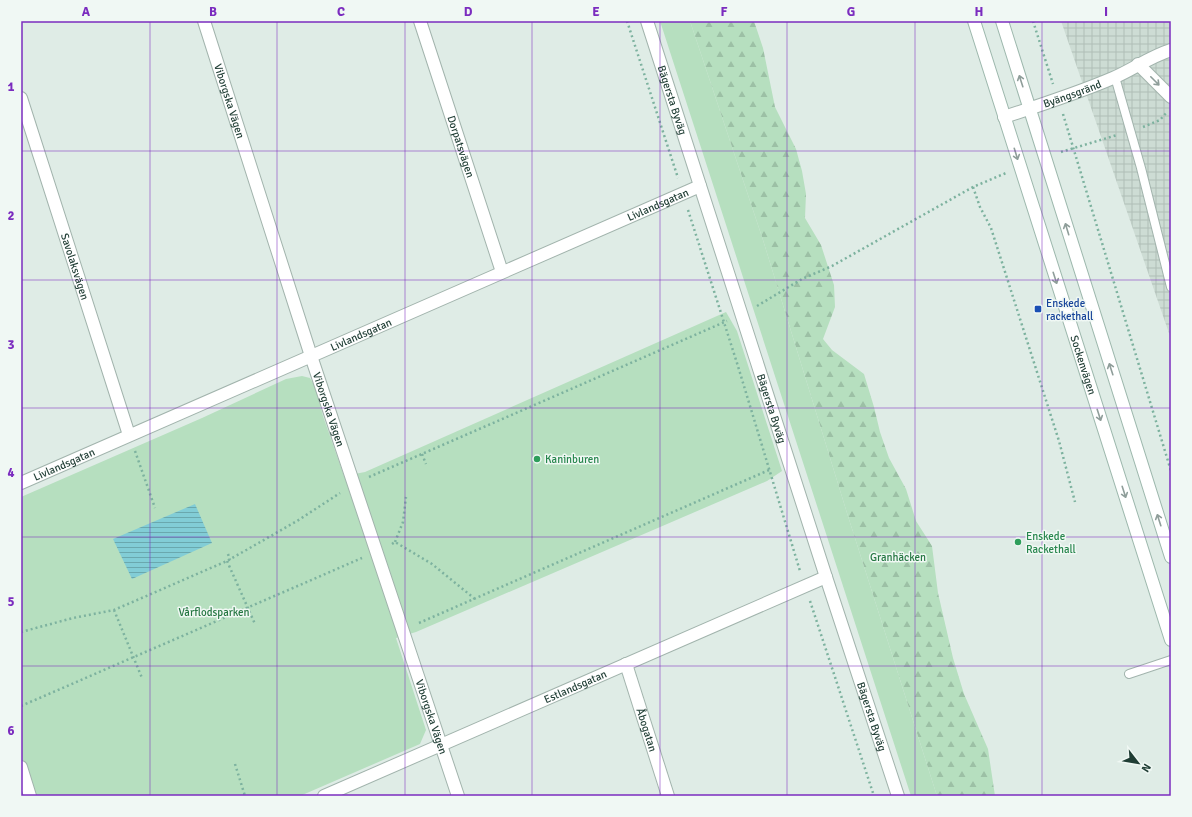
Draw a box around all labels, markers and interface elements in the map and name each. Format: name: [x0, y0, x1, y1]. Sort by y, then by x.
text: A: [82, 4, 91, 20]
text: B: [209, 4, 217, 20]
text: C: [337, 4, 345, 20]
text: D: [464, 4, 473, 20]
text: E: [592, 4, 600, 20]
text: F: [721, 4, 728, 20]
text: G: [847, 4, 855, 20]
text: H: [975, 4, 983, 20]
text: I: [1104, 4, 1108, 20]
street label: Viborgska Vägen: [211, 62, 247, 140]
street label: Bägersta Byväg: [655, 64, 689, 137]
one-way arrow: [1017, 74, 1024, 87]
one-way arrow: [1150, 76, 1160, 86]
street label: Byängsgränd: [1042, 77, 1103, 111]
text: 1: [7, 79, 15, 95]
street label: Dorpatsvägen: [444, 114, 477, 179]
one-way arrow: [1013, 148, 1020, 161]
street label: Livlandsgatan: [625, 186, 691, 224]
text: 2: [7, 208, 15, 224]
one-way arrow: [1063, 222, 1070, 235]
street label: Savolaksvägen: [58, 232, 91, 302]
one-way arrow: [1052, 272, 1059, 285]
place label: Enskede rackethall: [1046, 297, 1093, 323]
marker: Enskede rackethall: [1033, 304, 1043, 314]
street label: Livlandsgatan: [328, 316, 394, 354]
street label: Sockenvägen: [1067, 334, 1099, 396]
text: 3: [7, 337, 15, 353]
one-way arrow: [1107, 363, 1114, 376]
street label: Viborgska Vägen: [310, 371, 347, 449]
street label: Bägersta Byväg: [754, 372, 789, 445]
one-way arrow: [1096, 409, 1103, 422]
street label: Livlandsgatan: [32, 446, 97, 484]
place label: Kaninburen: [545, 453, 599, 466]
marker: Kaninburen: [532, 454, 542, 464]
text: 4: [7, 465, 15, 481]
one-way arrow: [1120, 485, 1128, 497]
one-way arrow: [1155, 513, 1162, 526]
place label: Enskede Rackethall: [1026, 530, 1076, 556]
marker: Enskede Rackethall: [1013, 537, 1023, 547]
park label: Granhäcken: [870, 551, 926, 564]
text: 5: [7, 594, 15, 610]
park label: Vårflodsparken: [178, 606, 250, 619]
street label: Estlandsgatan: [542, 668, 609, 706]
street label: Viborgska Vägen: [413, 678, 450, 756]
street label: Bägersta Byväg: [854, 680, 889, 753]
street label: Åbogatan: [633, 706, 659, 753]
text: 6: [7, 723, 15, 739]
north arrow: [1118, 743, 1158, 783]
text: N: [1139, 761, 1154, 775]

